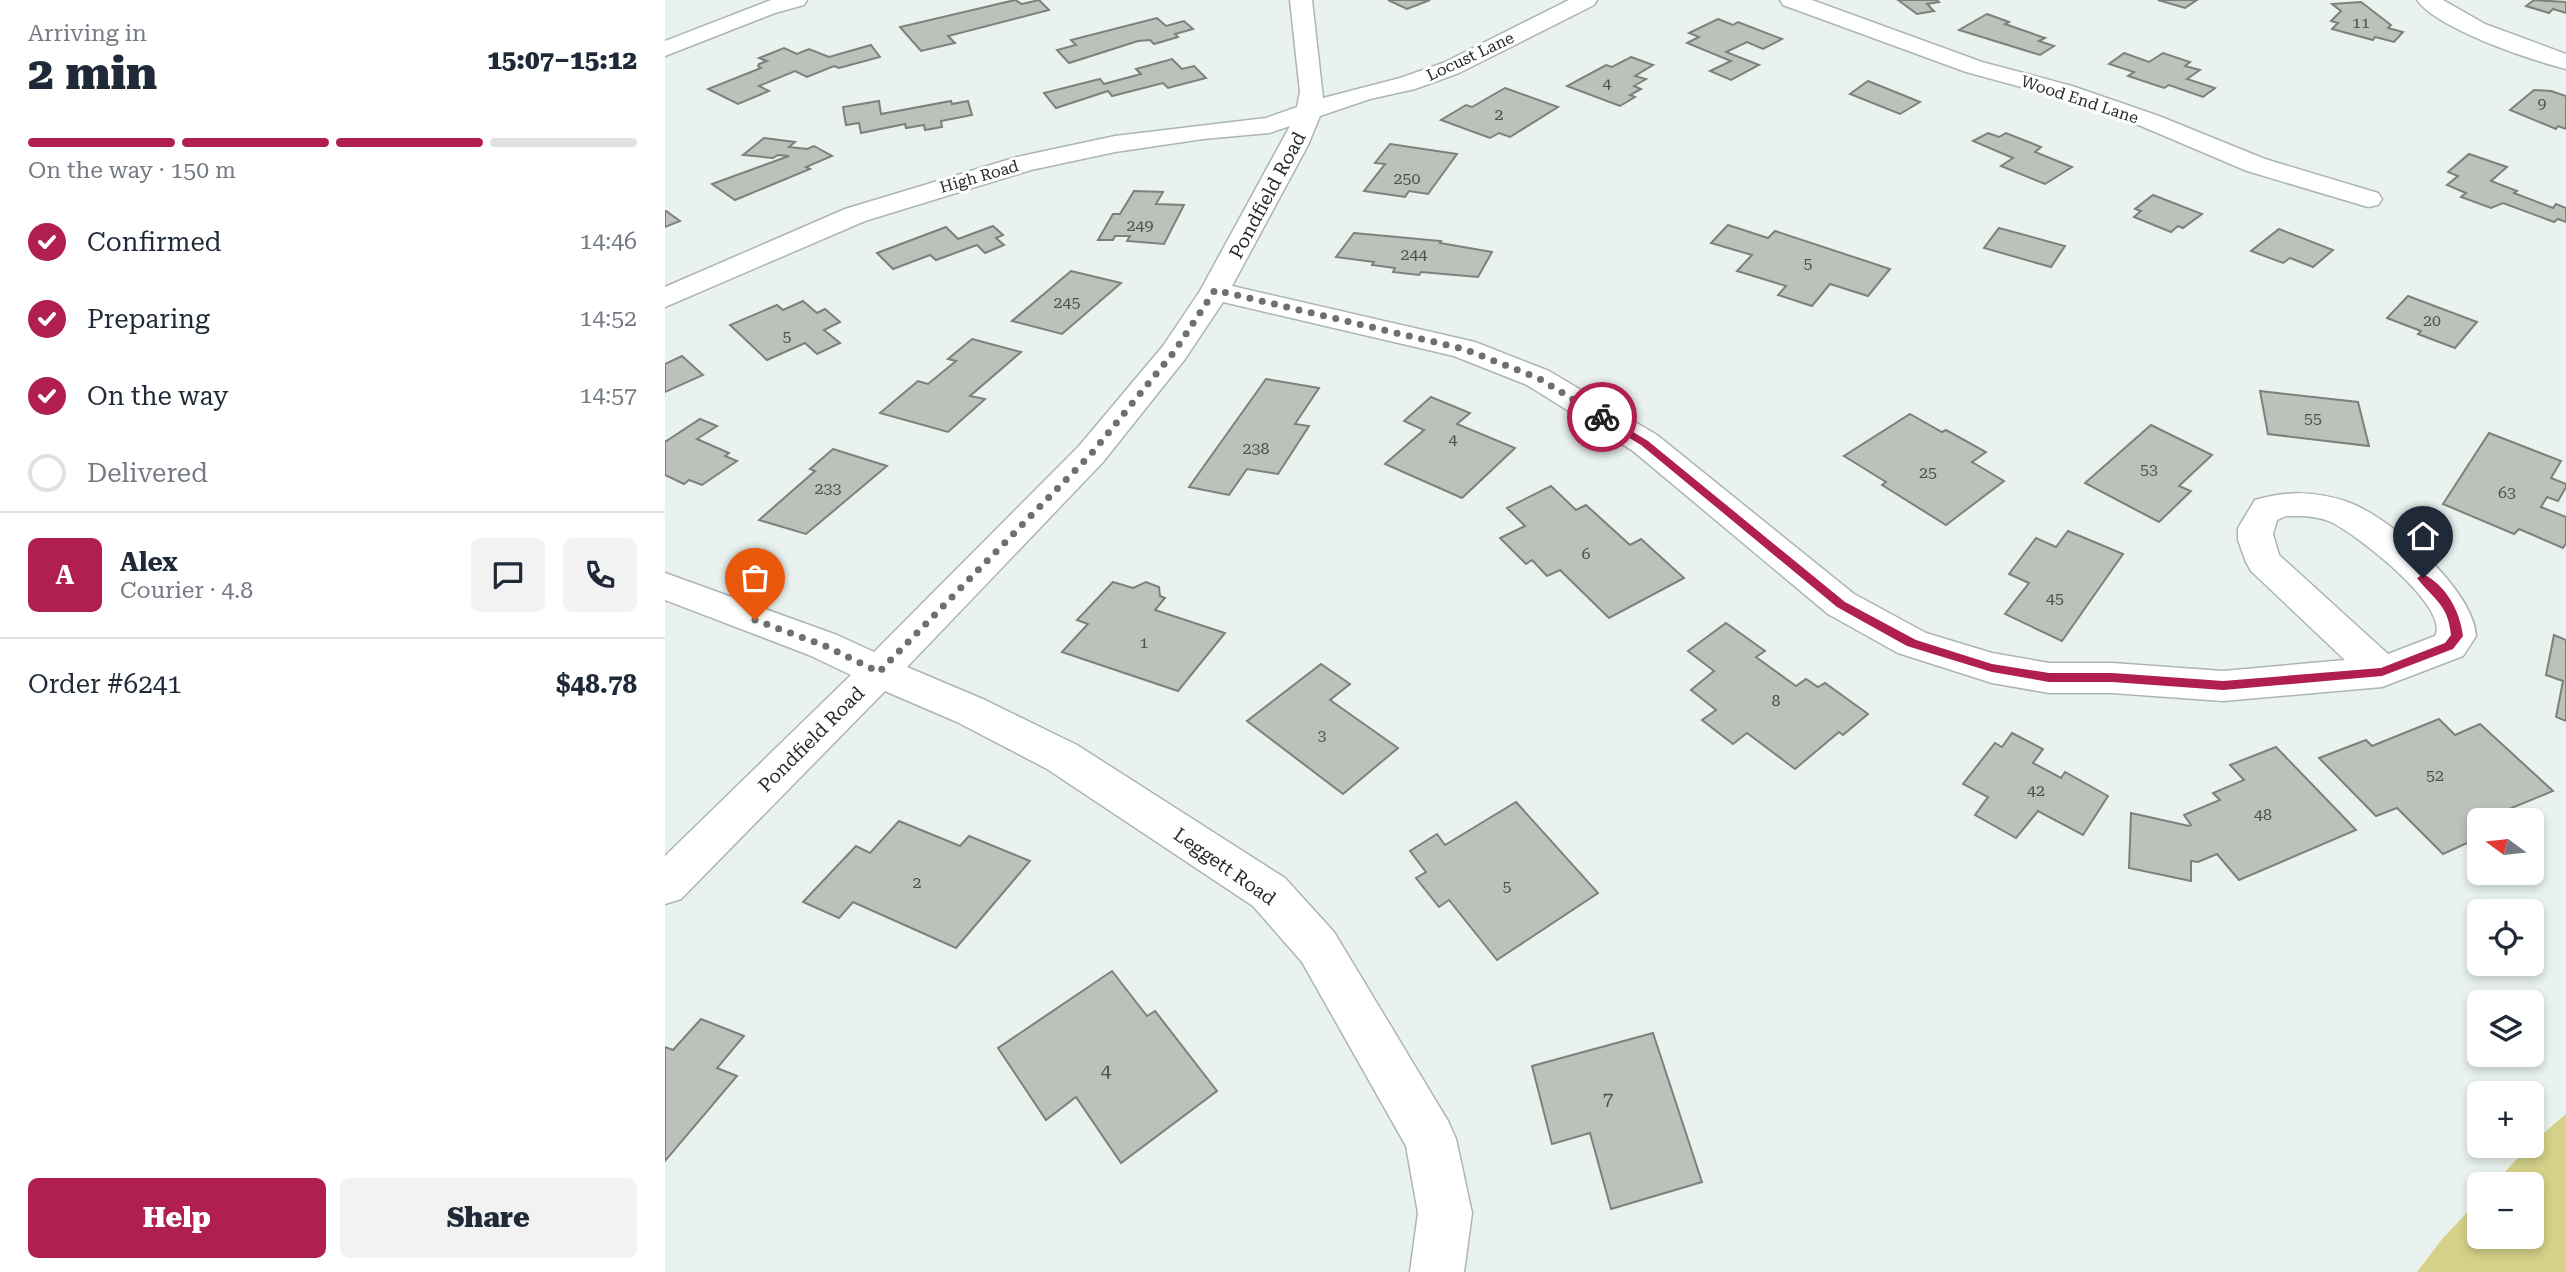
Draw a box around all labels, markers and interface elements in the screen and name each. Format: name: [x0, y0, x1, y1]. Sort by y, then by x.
house number: 11: [2352, 13, 2370, 32]
text: Arriving in: [28, 20, 147, 47]
street label: Locust Lane: [1424, 28, 1517, 85]
text: 15:07–15:12: [487, 45, 637, 75]
text: 2 min: [28, 46, 157, 100]
street label: Wood End Lane: [2019, 72, 2141, 127]
house number: 4: [1603, 74, 1612, 93]
house number: 9: [2538, 94, 2547, 113]
house number: 2: [1495, 105, 1504, 124]
street label: Pondfield Road: [1224, 128, 1311, 263]
street label: High Road: [937, 156, 1021, 197]
text: On the way · 150 m: [28, 157, 236, 184]
house number: 250: [1394, 169, 1420, 188]
house number: 249: [1127, 216, 1153, 235]
icon: check: [28, 223, 66, 261]
text: Confirmed: [87, 227, 222, 257]
text: 14:46: [580, 228, 637, 255]
house number: 244: [1401, 245, 1427, 264]
house number: 5: [1804, 254, 1813, 273]
house number: 245: [1054, 293, 1080, 312]
icon: check: [28, 300, 66, 338]
text: Preparing: [87, 304, 210, 334]
text: 14:52: [580, 305, 637, 332]
house number: 20: [2423, 311, 2441, 330]
house number: 5: [783, 327, 792, 346]
icon: check: [28, 377, 66, 415]
text: On the way: [87, 381, 228, 411]
text: 14:57: [580, 382, 637, 409]
courier: [1567, 382, 1637, 452]
icon: bike: [1583, 398, 1621, 436]
house number: 55: [2304, 409, 2322, 428]
house number: 4: [1449, 430, 1458, 449]
house number: 238: [1243, 439, 1269, 458]
text: Delivered: [87, 458, 208, 488]
house number: 53: [2140, 460, 2158, 479]
house number: 25: [1919, 463, 1937, 482]
house number: 233: [815, 479, 841, 498]
house number: 63: [2498, 483, 2516, 502]
pin: [2393, 506, 2453, 578]
icon: home: [2404, 517, 2442, 555]
button: chat: [471, 538, 545, 612]
button: phone: [563, 538, 637, 612]
house number: 6: [1582, 544, 1591, 563]
text: Alex: [120, 547, 178, 577]
pin: [725, 548, 785, 620]
icon: bag: [736, 559, 774, 597]
text: A: [56, 560, 74, 590]
text: Courier · 4.8: [120, 577, 253, 604]
house number: 45: [2046, 589, 2064, 608]
house number: 1: [1140, 633, 1149, 652]
text: Order #6241: [28, 669, 182, 699]
text: $48.78: [556, 669, 637, 699]
street label: Pondfield Road: [754, 682, 869, 797]
house number: 8: [1772, 691, 1781, 710]
house number: 3: [1318, 726, 1327, 745]
house number: 52: [2426, 766, 2444, 785]
house number: 42: [2027, 781, 2045, 800]
house number: 48: [2254, 805, 2272, 824]
north arrow: [2467, 808, 2545, 886]
map controls: [2467, 808, 2544, 1249]
street label: Leggett Road: [1169, 823, 1280, 910]
house number: 2: [913, 873, 922, 892]
house number: 5: [1503, 877, 1512, 896]
button: locate: [2467, 899, 2544, 976]
button: layers: [2467, 990, 2544, 1067]
house number: 4: [1101, 1059, 1112, 1082]
button: +: [2467, 1081, 2544, 1158]
house number: 7: [1603, 1088, 1614, 1111]
button: −: [2467, 1172, 2544, 1249]
button: Help: [28, 1178, 326, 1258]
button: Share: [340, 1178, 637, 1258]

